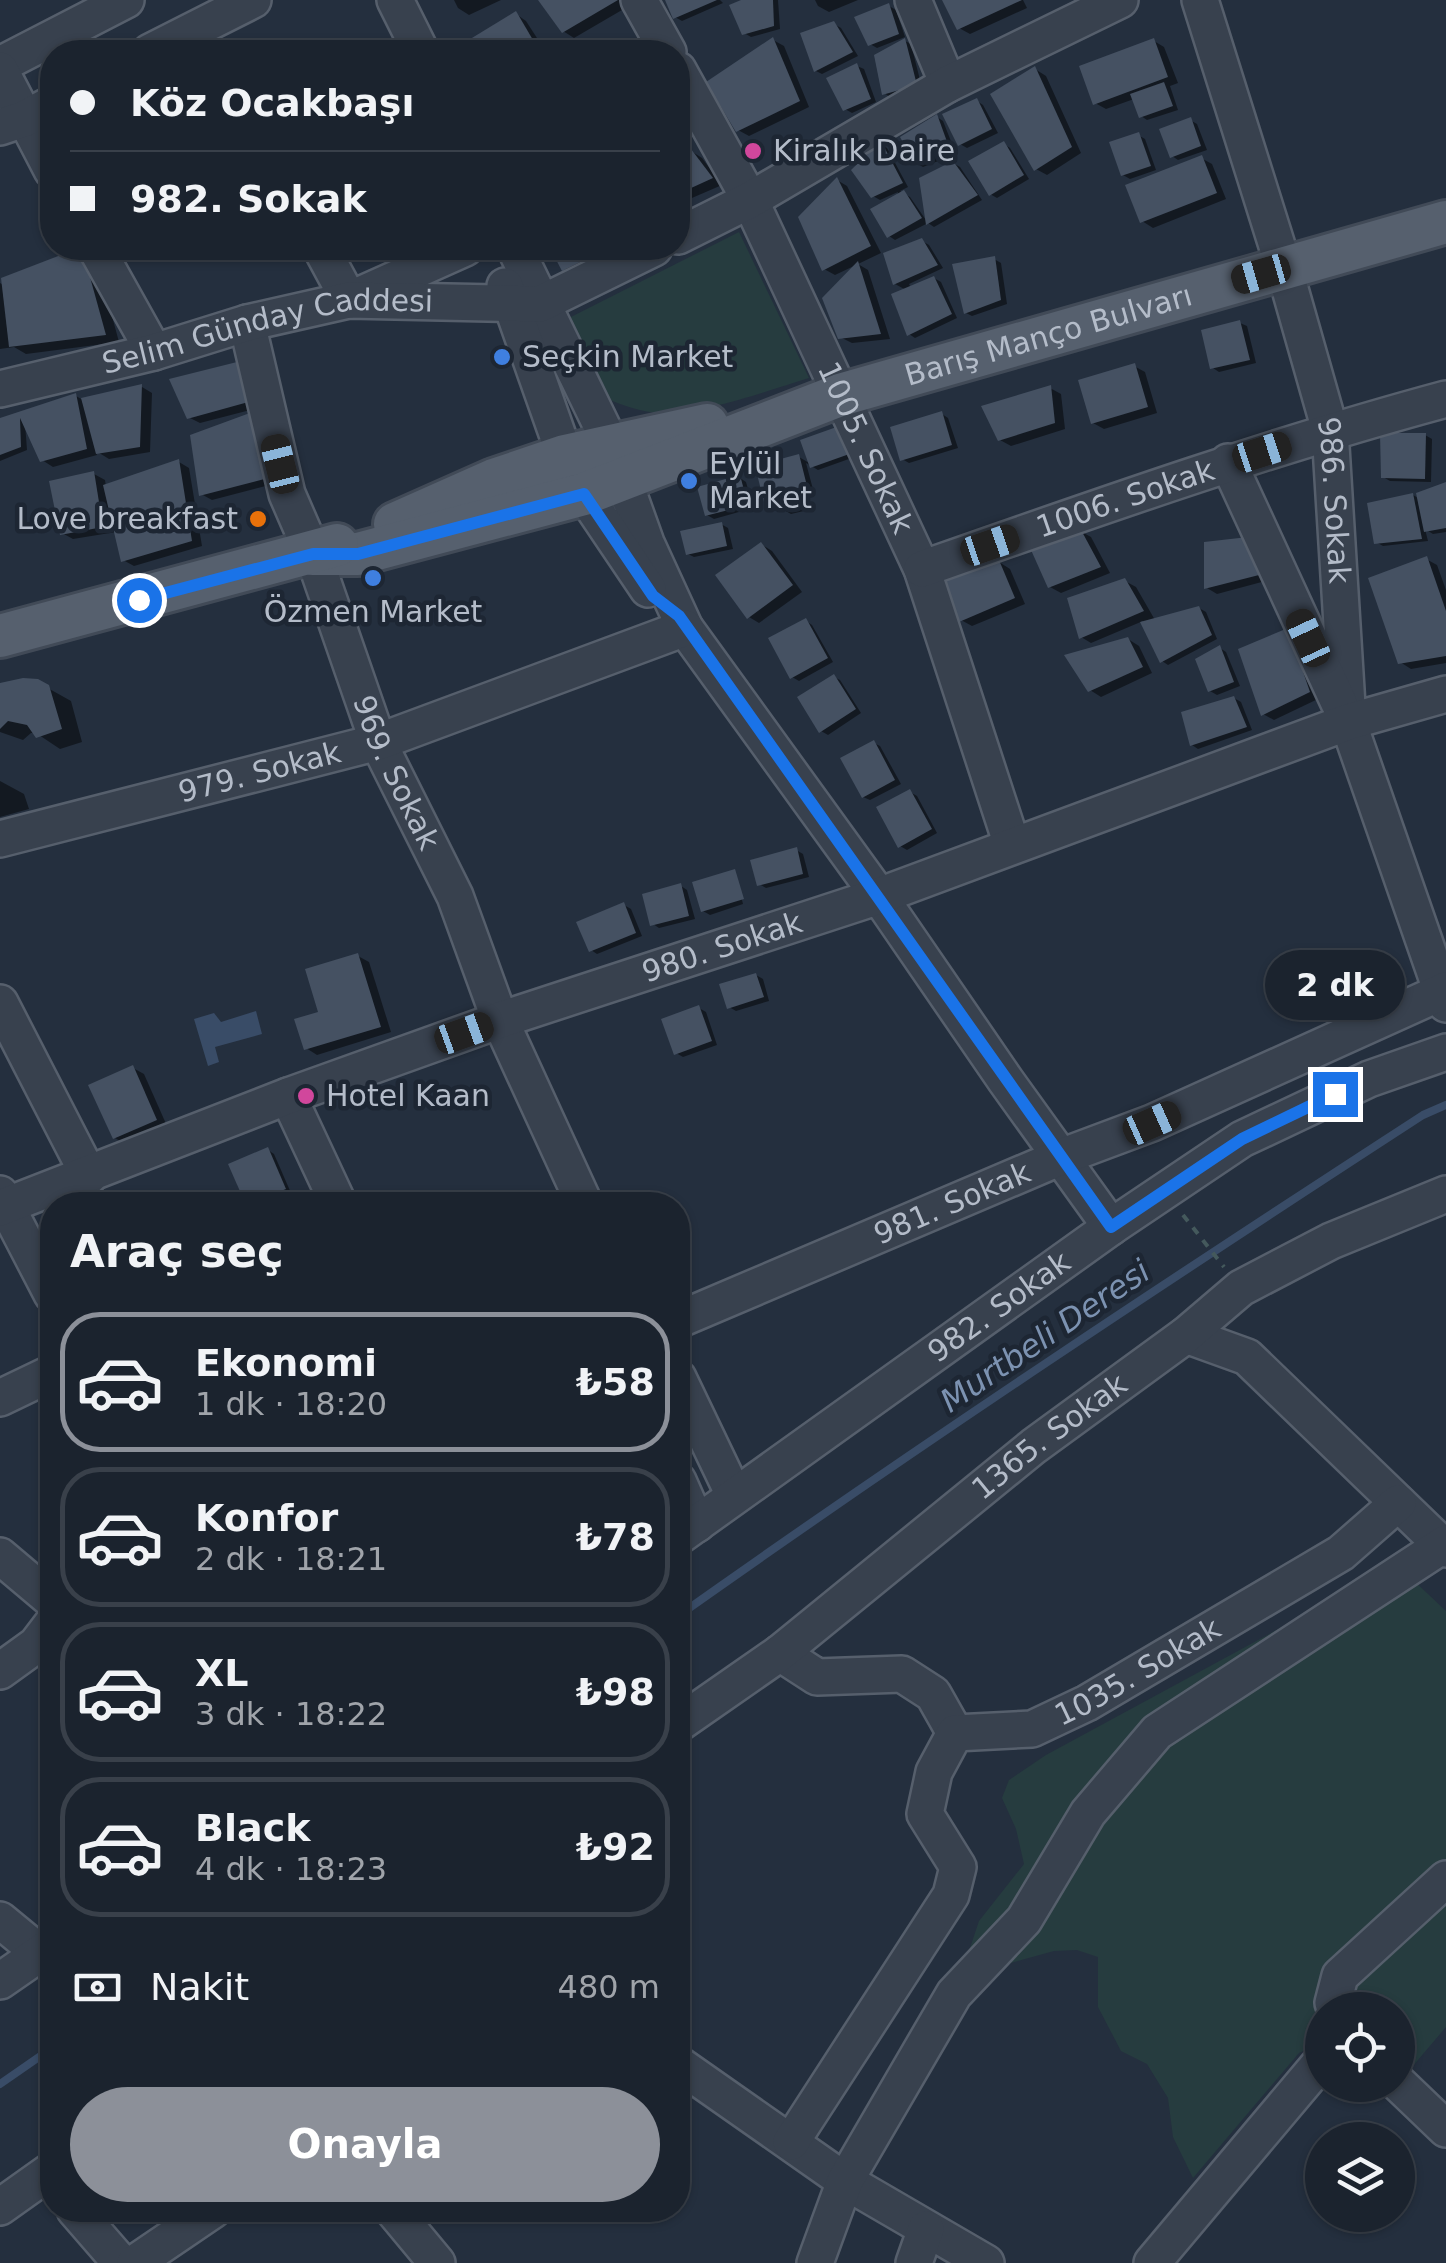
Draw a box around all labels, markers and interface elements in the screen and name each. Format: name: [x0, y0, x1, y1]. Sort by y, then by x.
text: Köz Ocakbaşı: [130, 81, 414, 125]
place label: Kiralık Daire: [773, 133, 955, 168]
marker: Kiralık Daire: [742, 140, 764, 162]
text: 982. Sokak: [130, 177, 367, 221]
car: [1228, 251, 1294, 297]
street label: Barış Manço Bulvarı: [900, 277, 1196, 393]
street label: Selim Günday Caddesi: [98, 282, 433, 381]
place label: Seçkin Market: [522, 339, 734, 374]
marker: Seçkin Market: [491, 346, 513, 368]
street label: 1005. Sokak: [811, 356, 921, 540]
street label: 986. Sokak: [1310, 413, 1357, 585]
car: [1229, 428, 1295, 476]
car: [258, 431, 302, 497]
place label: Eylül Market: [709, 446, 812, 515]
street label: 1006. Sokak: [1031, 452, 1219, 545]
marker: Eylül Market: [678, 470, 700, 492]
place label: Love breakfast: [16, 501, 238, 536]
marker: Love breakfast: [247, 508, 269, 530]
car: [957, 521, 1023, 569]
marker: Özmen Market: [362, 567, 384, 589]
route start: [117, 578, 162, 623]
place label: Özmen Market: [264, 594, 483, 629]
car: [1282, 604, 1334, 672]
street label: 969. Sokak: [346, 691, 447, 856]
street label: 979. Sokak: [175, 734, 345, 810]
street label: 980. Sokak: [638, 904, 807, 989]
callout: 2 dk: [1265, 949, 1405, 1019]
text: 2 dk: [1296, 966, 1374, 1004]
car: [431, 1009, 497, 1057]
route end: [1313, 1072, 1358, 1117]
place label: Hotel Kaan: [326, 1078, 490, 1113]
marker: Hotel Kaan: [295, 1085, 317, 1107]
car: [1118, 1097, 1186, 1149]
street label: 981. Sokak: [869, 1154, 1036, 1252]
text: Araç seç: [70, 1225, 284, 1278]
street label: 982. Sokak: [921, 1244, 1077, 1369]
water label: Murtbeli Deresi: [933, 1252, 1157, 1420]
icon: car: [75, 1337, 165, 1427]
text: Ekonomi: [195, 1341, 377, 1385]
text: ₺58: [576, 1360, 655, 1404]
street label: 1365. Sokak: [965, 1366, 1134, 1506]
text: 1 dk · 18:20: [195, 1385, 387, 1423]
icon: car: [75, 1492, 165, 1582]
text: Konfor: [195, 1496, 338, 1540]
text: ₺78: [576, 1515, 655, 1559]
text: 2 dk · 18:21: [195, 1540, 387, 1578]
street label: 1035. Sokak: [1049, 1610, 1227, 1733]
icon: car: [75, 1647, 165, 1737]
text: XL: [195, 1651, 249, 1695]
text: ₺98: [576, 1670, 655, 1714]
text: 3 dk · 18:22: [195, 1695, 387, 1733]
icon: car: [75, 1802, 165, 1892]
text: Black: [195, 1806, 310, 1850]
text: ₺92: [576, 1825, 655, 1869]
text: 4 dk · 18:23: [195, 1850, 387, 1888]
icon: cash: [70, 1960, 125, 2015]
text: Nakit: [150, 1965, 249, 2009]
text: 480 m: [558, 1968, 660, 2006]
map controls: [1305, 1992, 1415, 2232]
button: locate: [1305, 1992, 1415, 2102]
button: Onayla: [70, 2087, 660, 2202]
button: layers: [1305, 2122, 1415, 2232]

